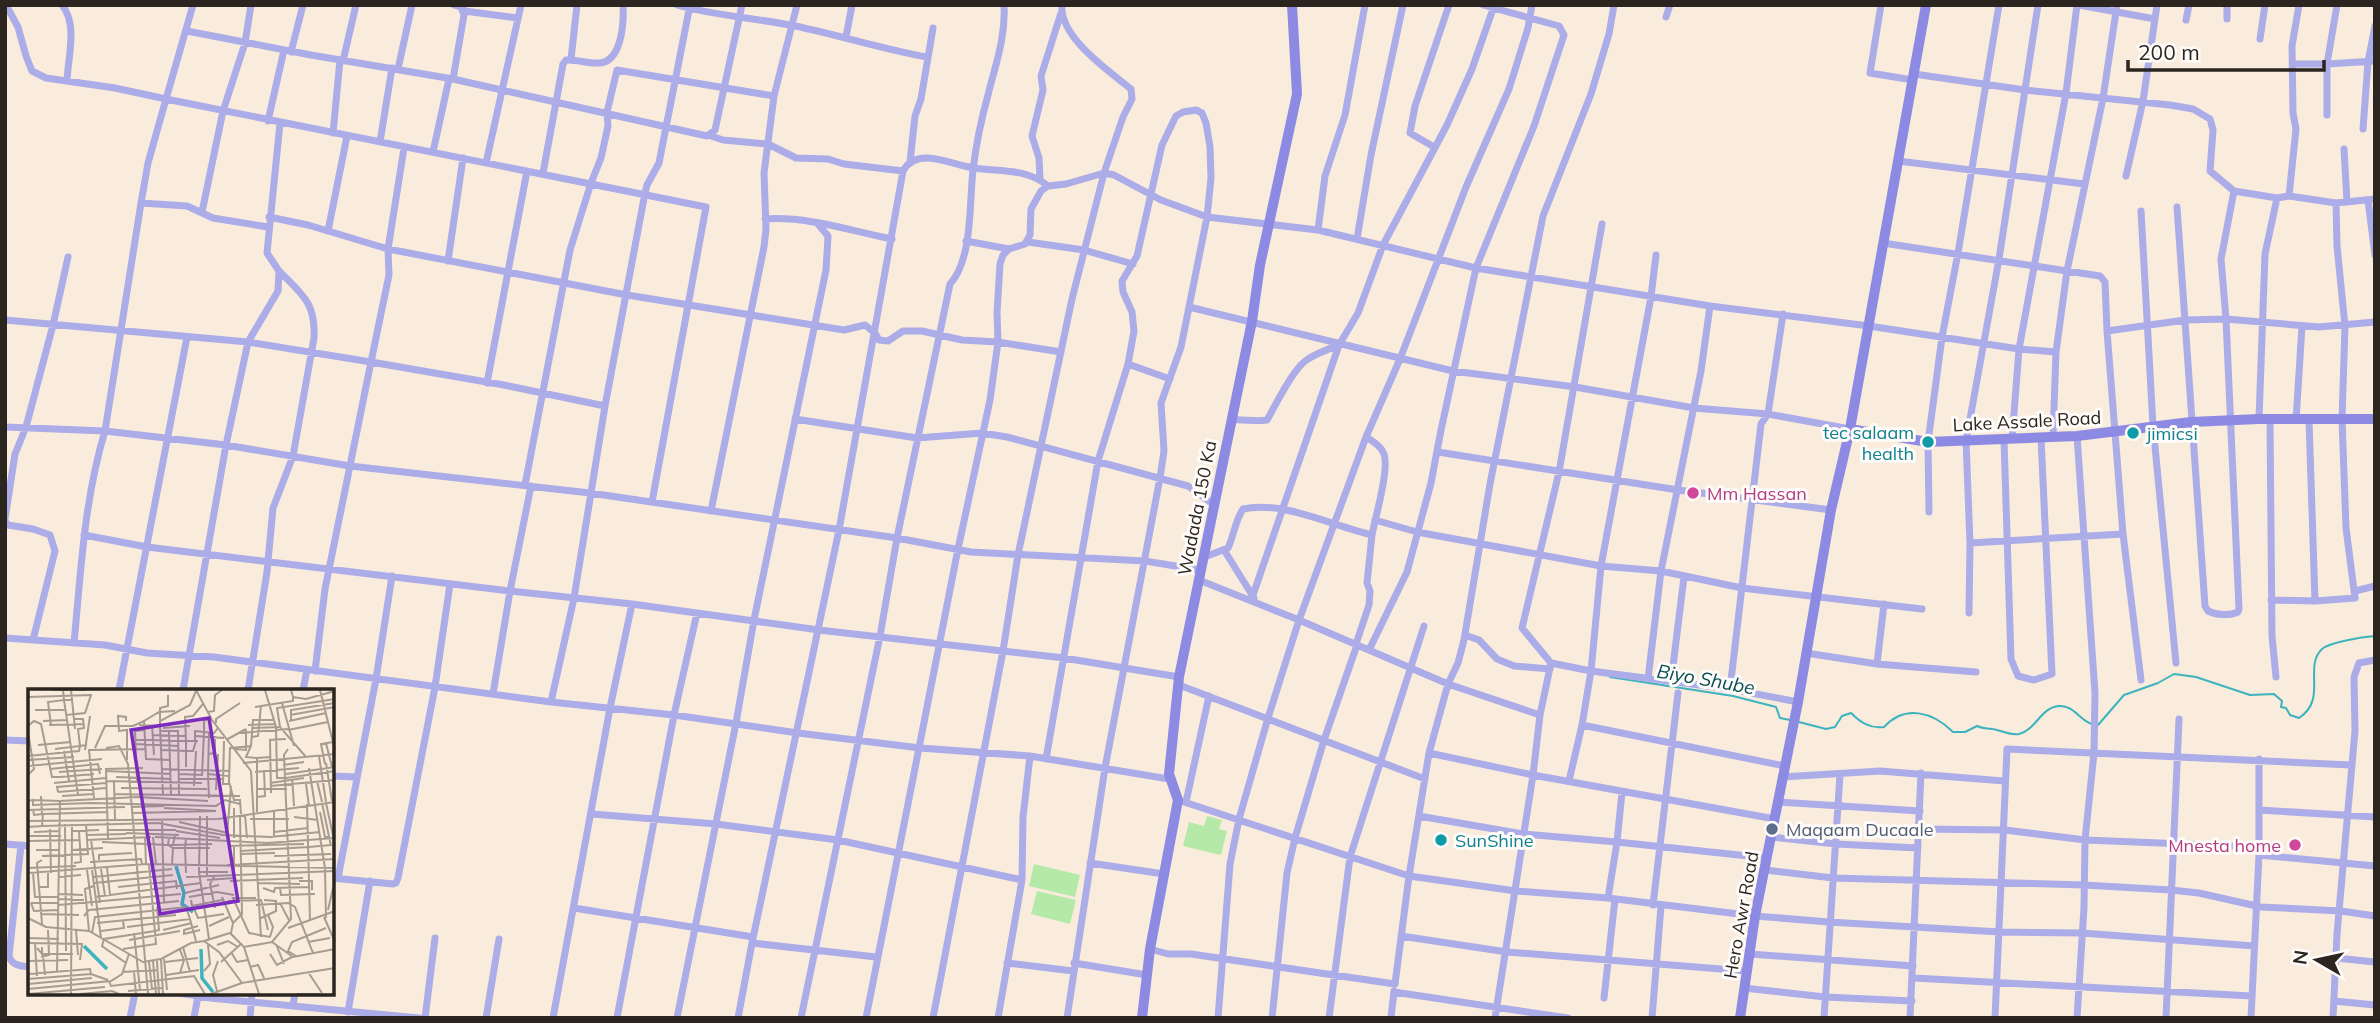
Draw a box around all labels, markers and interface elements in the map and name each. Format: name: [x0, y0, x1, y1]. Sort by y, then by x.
scale bar: [2128, 28, 2324, 72]
text: 200 m: [2138, 39, 2200, 65]
street label: Lake Assale Road: [1952, 406, 2102, 436]
place label: tec salaam health: [1823, 421, 1914, 465]
place label: jimicsi: [2145, 422, 2198, 445]
marker: jimicsi: [2125, 425, 2141, 441]
marker: tec salaam health: [1920, 434, 1936, 450]
street label: Wadada 150 Ka: [1173, 439, 1221, 577]
place label: Mm Hassan: [1707, 482, 1807, 505]
marker: Mm Hassan: [1685, 485, 1701, 501]
water label: Biyo Shube: [1655, 659, 1757, 699]
inset map: [28, 689, 334, 995]
place label: Maqaam Ducaale: [1786, 818, 1934, 841]
marker: Maqaam Ducaale: [1764, 821, 1780, 837]
place label: SunShine: [1455, 829, 1534, 852]
marker: SunShine: [1433, 832, 1449, 848]
place label: Mnesta home: [2168, 834, 2281, 857]
marker: Mnesta home: [2287, 837, 2303, 853]
street label: Hero Awr Road: [1718, 850, 1764, 980]
north arrow: [2282, 925, 2352, 995]
text: N: [2287, 948, 2313, 966]

